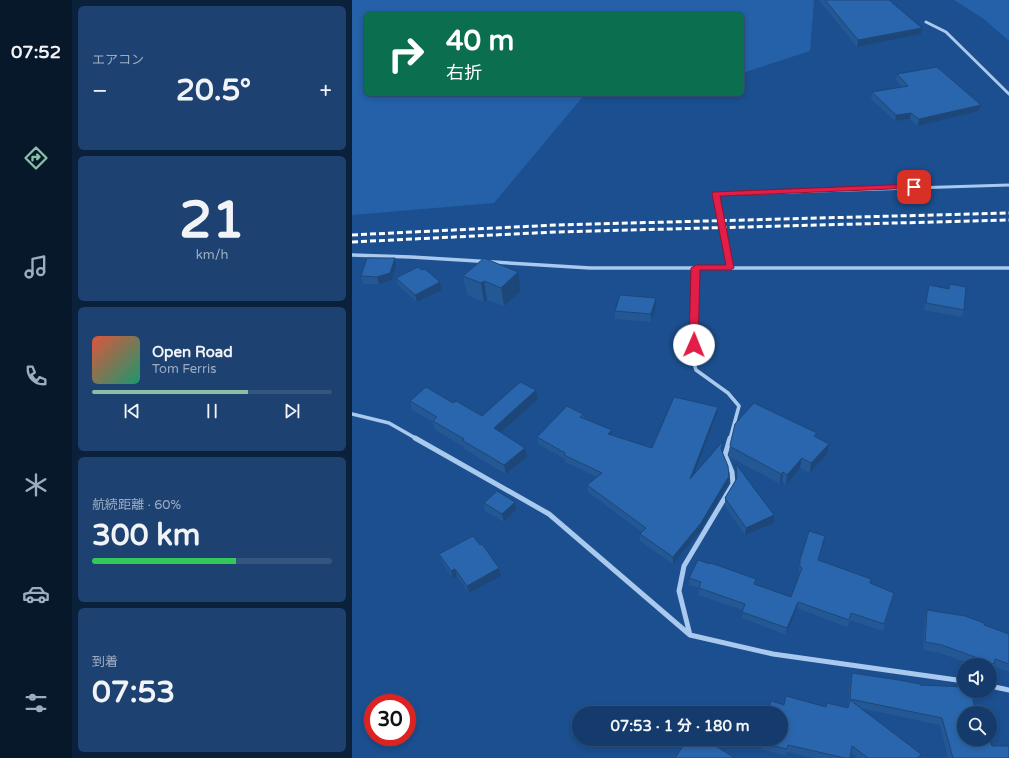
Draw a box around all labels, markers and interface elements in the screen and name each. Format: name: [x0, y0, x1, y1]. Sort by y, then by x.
text: 40 m: [446, 24, 514, 58]
icon: right: [380, 28, 432, 80]
text: 07:52: [11, 41, 61, 63]
text: エアコン: [92, 52, 144, 68]
text: 右折: [446, 62, 482, 84]
text: 20.5°: [176, 72, 251, 109]
text: −: [92, 78, 108, 104]
text: +: [320, 78, 332, 104]
icon: directions: [22, 144, 50, 172]
pin: [897, 170, 931, 204]
icon: arrive: [903, 176, 925, 198]
text: 21: [179, 189, 245, 252]
text: km/h: [196, 247, 228, 263]
icon: music: [22, 253, 50, 281]
position arrow: [673, 324, 715, 366]
text: Open Road: [152, 343, 233, 361]
text: Tom Ferris: [152, 361, 216, 377]
icon: phone: [22, 362, 50, 390]
icon: previous: [121, 400, 143, 422]
icon: pause: [201, 400, 223, 422]
icon: next: [281, 400, 303, 422]
icon: climate: [22, 471, 50, 499]
text: 航続距離 · 60%: [92, 497, 181, 513]
text: 300 km: [92, 517, 200, 554]
icon: car: [22, 580, 50, 608]
text: 到着: [92, 654, 118, 670]
map controls: [957, 658, 997, 746]
button: sound: [957, 658, 997, 698]
text: 07:53: [92, 674, 175, 711]
icon: filters: [22, 689, 50, 717]
speed limit sign: 30: [364, 694, 416, 746]
button: search: [957, 706, 997, 746]
text: 07:53 · 1 分 · 180 m: [610, 717, 750, 735]

